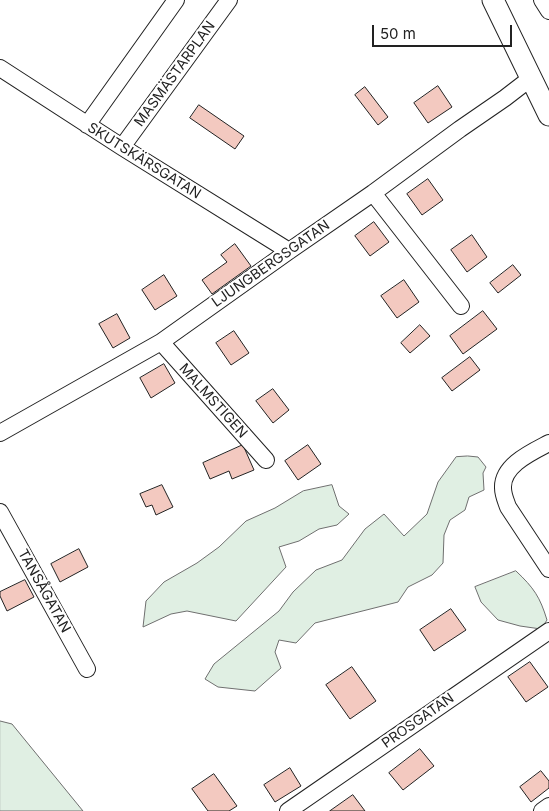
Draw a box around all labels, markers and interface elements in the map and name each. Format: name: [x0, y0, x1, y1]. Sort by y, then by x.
scale bar: [374, 15, 514, 47]
street label: MASMÄSTARPLAN: [131, 18, 219, 130]
text: 50 m: [380, 24, 416, 43]
street label: SKUTSKÄRSGATAN: [84, 119, 204, 203]
street label: LJUNGBERGSGATAN: [209, 217, 333, 311]
street label: MALMSTIGEN: [175, 360, 251, 442]
street label: TANSÅGATAN: [14, 546, 74, 636]
street label: PROSGATAN: [379, 690, 457, 752]

